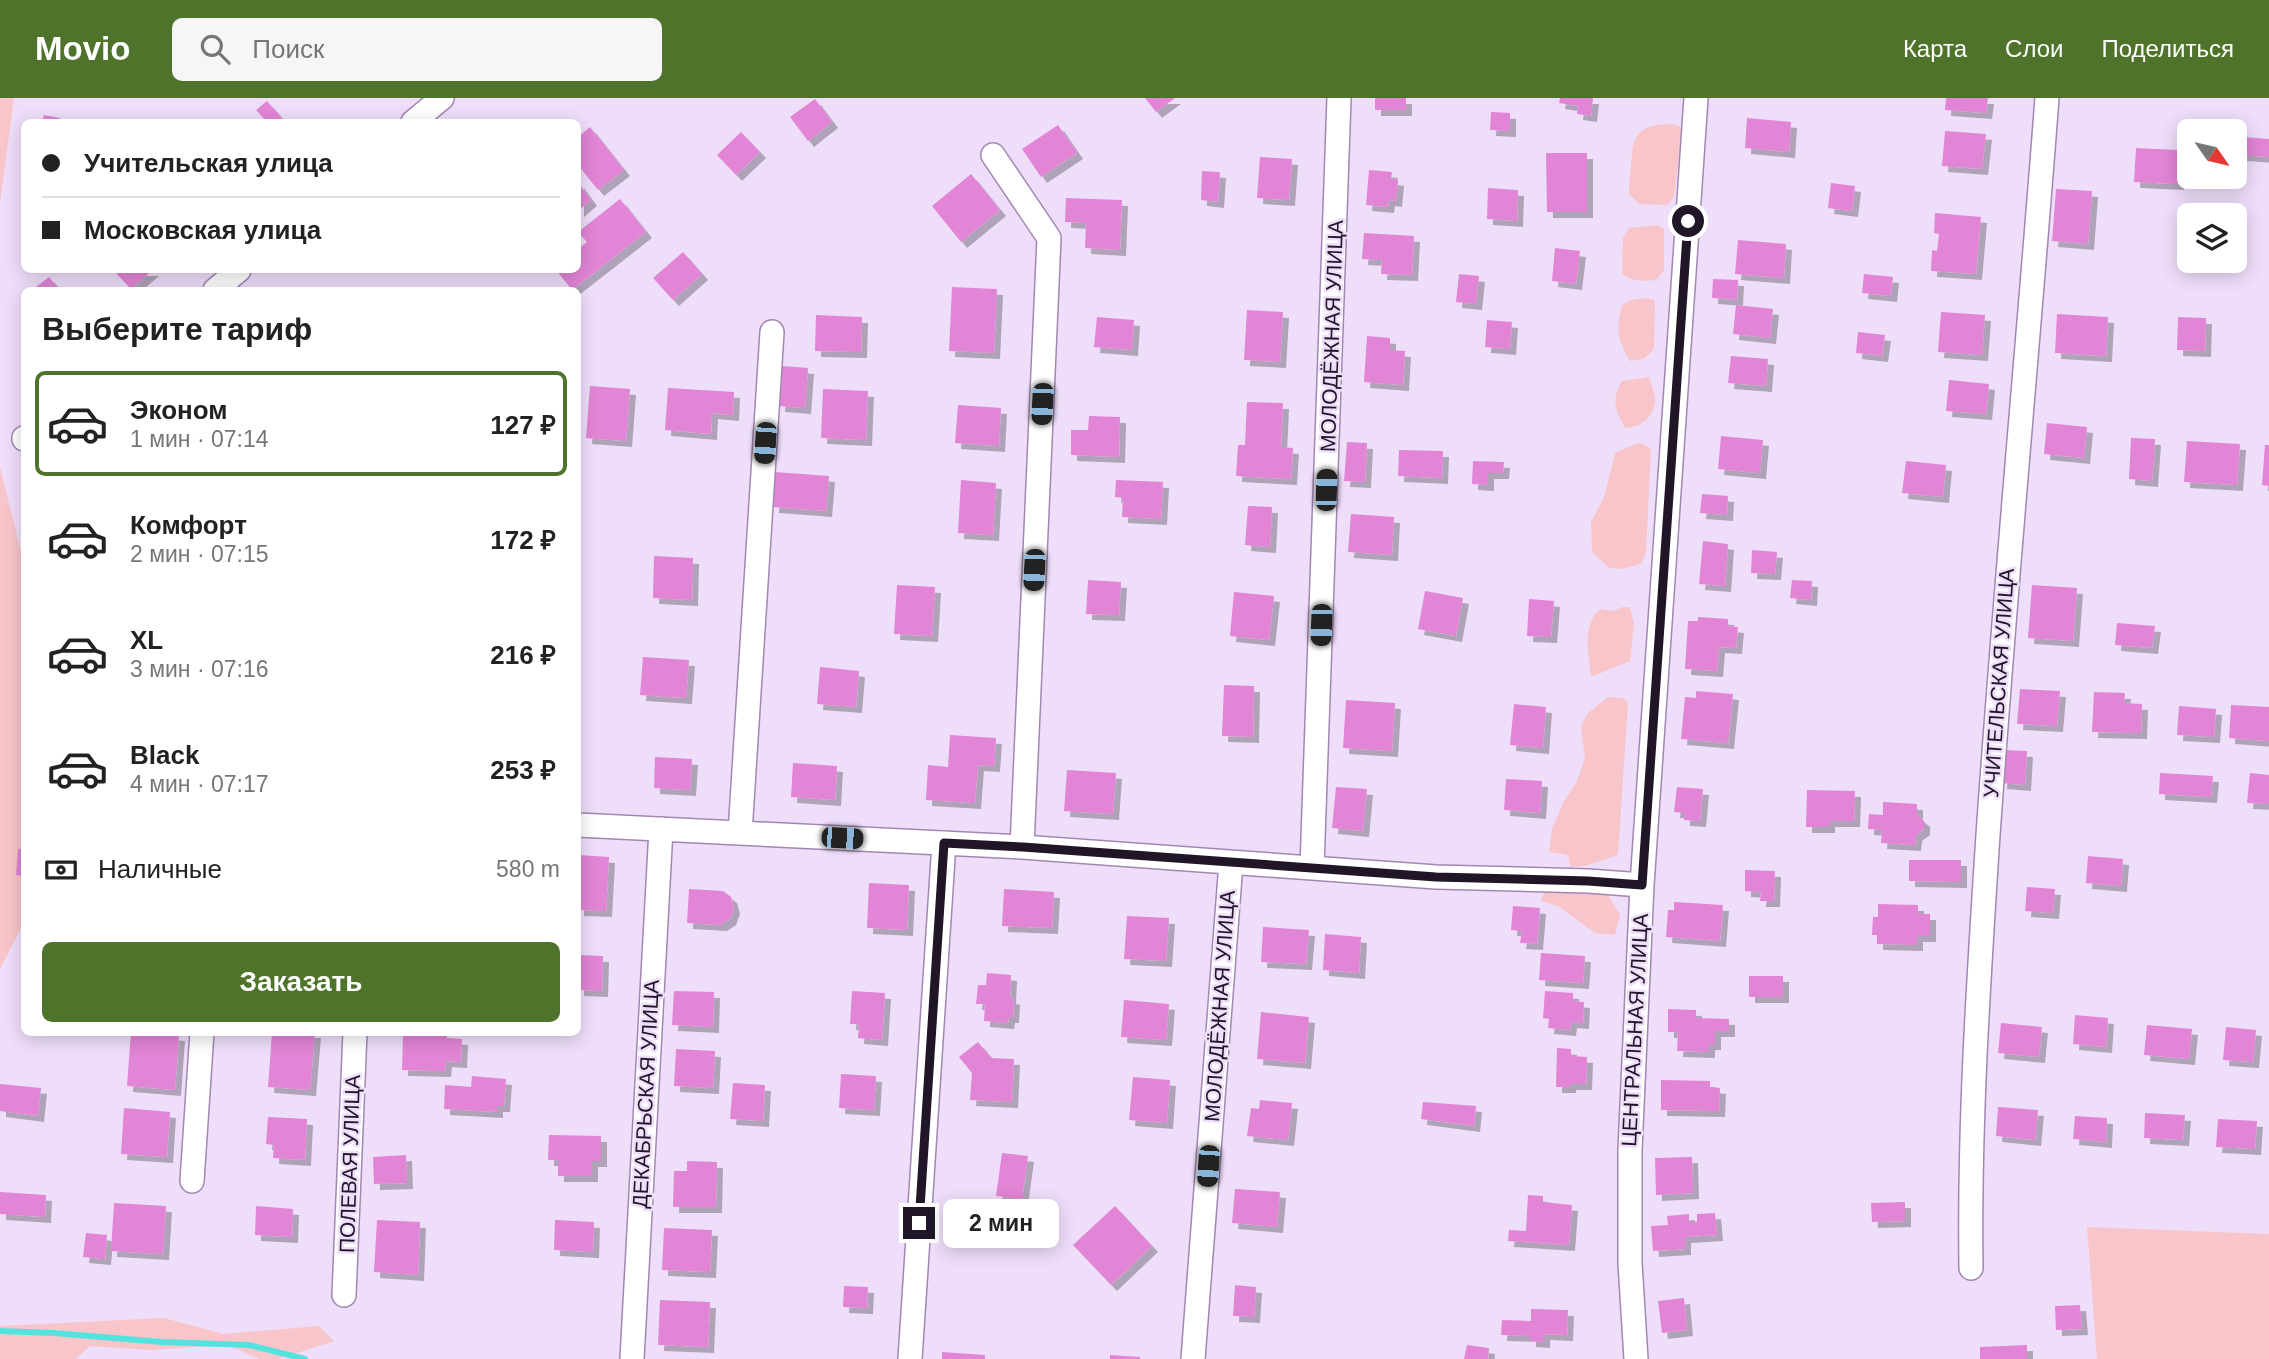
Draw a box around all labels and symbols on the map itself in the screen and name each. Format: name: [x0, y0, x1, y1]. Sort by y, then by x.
north arrow: [2177, 119, 2247, 189]
route start: [1672, 205, 1704, 237]
street label: МОЛОДЁЖНАЯ УЛИЦА: [1316, 220, 1347, 452]
car: [1031, 382, 1054, 426]
car: [754, 421, 777, 465]
car: [1315, 469, 1338, 511]
car: [1023, 548, 1046, 592]
street label: УЧИТЕЛЬСКАЯ УЛИЦА: [1979, 568, 2018, 798]
car: [1310, 604, 1333, 646]
car: [821, 826, 864, 850]
street label: МОЛОДЁЖНАЯ УЛИЦА: [1200, 889, 1239, 1123]
street label: ЦЕНТРАЛЬНАЯ УЛИЦА: [1617, 913, 1652, 1147]
street label: ДЕКАБРЬСКАЯ УЛИЦА: [628, 979, 663, 1209]
street label: ПОЛЕВАЯ УЛИЦА: [335, 1074, 364, 1254]
car: [1197, 1144, 1220, 1188]
callout: 2 мин: [944, 1198, 1059, 1248]
route end: [903, 1207, 935, 1239]

